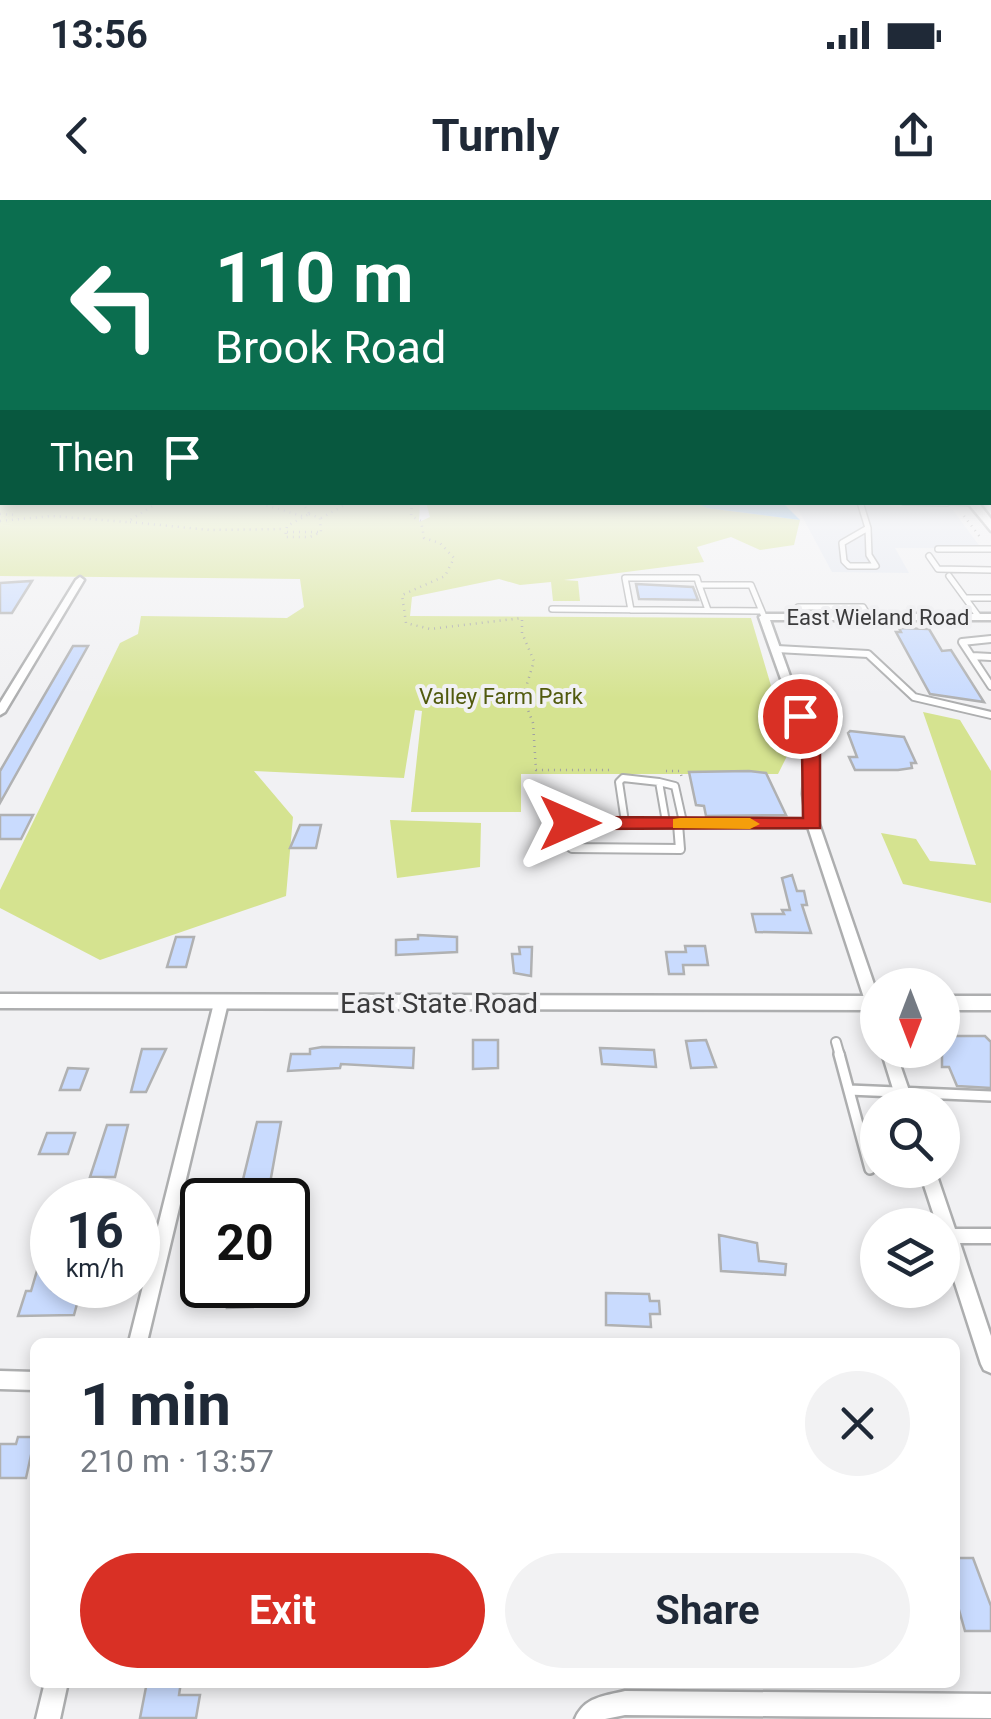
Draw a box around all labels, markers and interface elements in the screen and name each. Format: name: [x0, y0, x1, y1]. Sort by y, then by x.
text: 13:56: [50, 13, 148, 57]
icon: back: [50, 108, 105, 163]
icon: share: [886, 108, 941, 163]
text: Turnly: [432, 109, 559, 162]
text: 110 m: [215, 237, 414, 319]
icon: left: [50, 240, 180, 370]
text: Brook Road: [215, 321, 446, 374]
icon: arrive: [155, 430, 210, 485]
text: Then: [50, 436, 135, 480]
street label: East Wieland Road: [787, 605, 969, 630]
pin: [758, 674, 843, 759]
park label: Valley Farm Park: [419, 684, 584, 709]
icon: arrive: [773, 689, 828, 744]
position arrow: [518, 771, 622, 875]
north arrow: [860, 968, 960, 1068]
map controls: [860, 968, 960, 1308]
street label: East State Road: [340, 987, 538, 1020]
button: search: [860, 1088, 960, 1188]
speed limit sign: 20: [180, 1178, 310, 1308]
text: 16: [66, 1202, 124, 1260]
button: layers: [860, 1208, 960, 1308]
text: km/h: [66, 1254, 124, 1283]
text: 1 min: [80, 1369, 231, 1440]
button: close: [805, 1371, 910, 1476]
text: 210 m · 13:57: [80, 1442, 274, 1480]
button: Exit: [80, 1553, 485, 1668]
button: Share: [505, 1553, 910, 1668]

